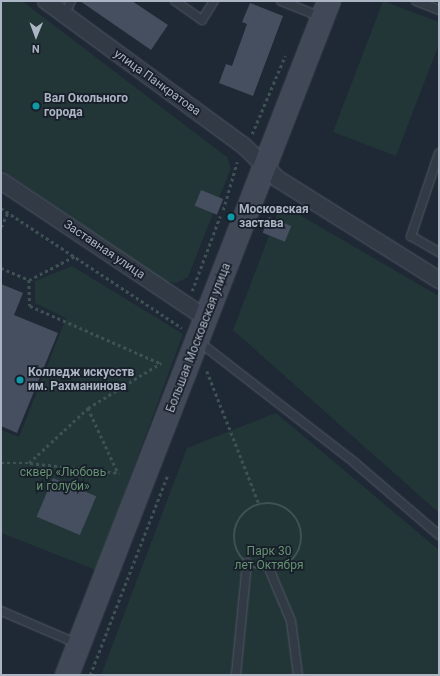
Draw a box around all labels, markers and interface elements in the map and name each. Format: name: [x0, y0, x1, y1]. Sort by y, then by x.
north arrow: [16, 16, 56, 56]
text: N: [32, 42, 40, 55]
street label: улица Панкратова: [111, 47, 203, 119]
place label: Вал Окольного города: [44, 92, 128, 120]
marker: Вал Окольного города: [31, 101, 41, 111]
place label: Московская застава: [239, 203, 309, 231]
marker: Московская застава: [226, 212, 236, 222]
street label: Заставная улица: [61, 217, 147, 283]
street label: Большая Московская улица: [164, 261, 234, 415]
place label: Колледж искусств им. Рахманинова: [28, 366, 134, 394]
marker: Колледж искусств им. Рахманинова: [15, 375, 25, 385]
park label: сквер «Любовь и голуби»: [20, 466, 106, 494]
park label: Парк 30 лет Октября: [235, 545, 303, 573]

